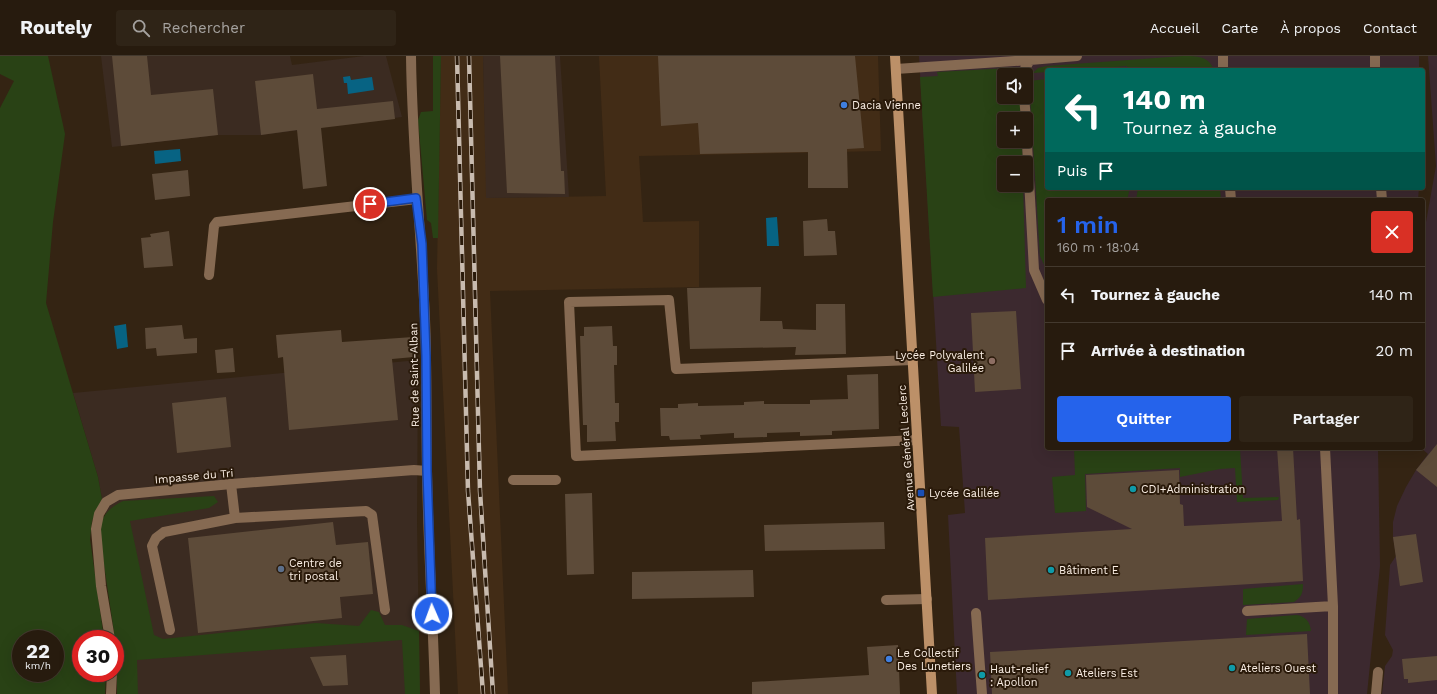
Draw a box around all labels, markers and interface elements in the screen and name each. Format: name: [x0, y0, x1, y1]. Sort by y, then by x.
search box: [116, 10, 396, 46]
text: Routely: [20, 16, 92, 39]
icon: search: [130, 17, 152, 39]
text: Rechercher: [162, 19, 245, 37]
text: Accueil: [1150, 20, 1199, 36]
text: Carte: [1221, 20, 1258, 36]
text: À propos: [1280, 20, 1341, 36]
text: Contact: [1363, 20, 1417, 36]
map controls: [997, 68, 1033, 192]
button: sound: [997, 68, 1033, 104]
text: 140 m: [1123, 83, 1206, 116]
icon: left: [1057, 84, 1109, 136]
place label: Dacia Vienne: [852, 99, 921, 112]
marker: Dacia Vienne: [839, 100, 849, 110]
button: +: [997, 112, 1033, 148]
text: Tournez à gauche: [1123, 117, 1277, 138]
button: −: [997, 156, 1033, 192]
icon: arrive: [1095, 160, 1117, 182]
text: Puis: [1057, 162, 1087, 180]
pin: [353, 187, 387, 221]
icon: arrive: [359, 193, 381, 215]
text: 1 min: [1057, 211, 1119, 239]
button: close: [1371, 211, 1413, 253]
text: 160 m · 18:04: [1057, 240, 1139, 255]
icon: left: [1057, 284, 1079, 306]
text: Tournez à gauche: [1091, 286, 1220, 304]
text: 140 m: [1369, 286, 1413, 304]
street label: Rue de Saint-Alban: [407, 323, 422, 427]
icon: arrive: [1057, 340, 1079, 362]
text: Arrivée à destination: [1091, 342, 1245, 360]
text: 20 m: [1376, 342, 1413, 360]
place label: Lycée Polyvalent Galilée: [895, 349, 984, 375]
marker: Lycée Polyvalent Galilée: [987, 356, 997, 366]
street label: Avenue Général Leclerc: [896, 384, 917, 512]
button: Quitter: [1057, 396, 1231, 442]
button: Partager: [1239, 396, 1413, 442]
street label: Impasse du Tri: [154, 467, 234, 486]
place label: CDI+Administration: [1141, 483, 1245, 496]
marker: CDI+Administration: [1128, 484, 1138, 494]
place label: Lycée Galilée: [929, 487, 999, 500]
marker: Lycée Galilée: [916, 488, 926, 498]
place label: Centre de tri postal: [289, 557, 342, 583]
marker: Centre de tri postal: [276, 564, 286, 574]
place label: Bâtiment E: [1059, 564, 1119, 577]
marker: Bâtiment E: [1046, 565, 1056, 575]
position arrow: [411, 593, 453, 635]
speed limit sign: 30: [72, 630, 124, 682]
text: 22: [26, 639, 50, 663]
place label: Le Collectif Des Lunetiers: [897, 647, 971, 673]
marker: Le Collectif Des Lunetiers: [884, 654, 894, 664]
text: km/h: [25, 660, 51, 671]
place label: Ateliers Ouest: [1240, 662, 1316, 675]
place label: Haut-relief : Apollon: [990, 663, 1049, 689]
marker: Ateliers Ouest: [1227, 663, 1237, 673]
place label: Ateliers Est: [1076, 667, 1138, 680]
marker: Ateliers Est: [1063, 668, 1073, 678]
marker: Haut-relief : Apollon: [977, 670, 987, 680]

